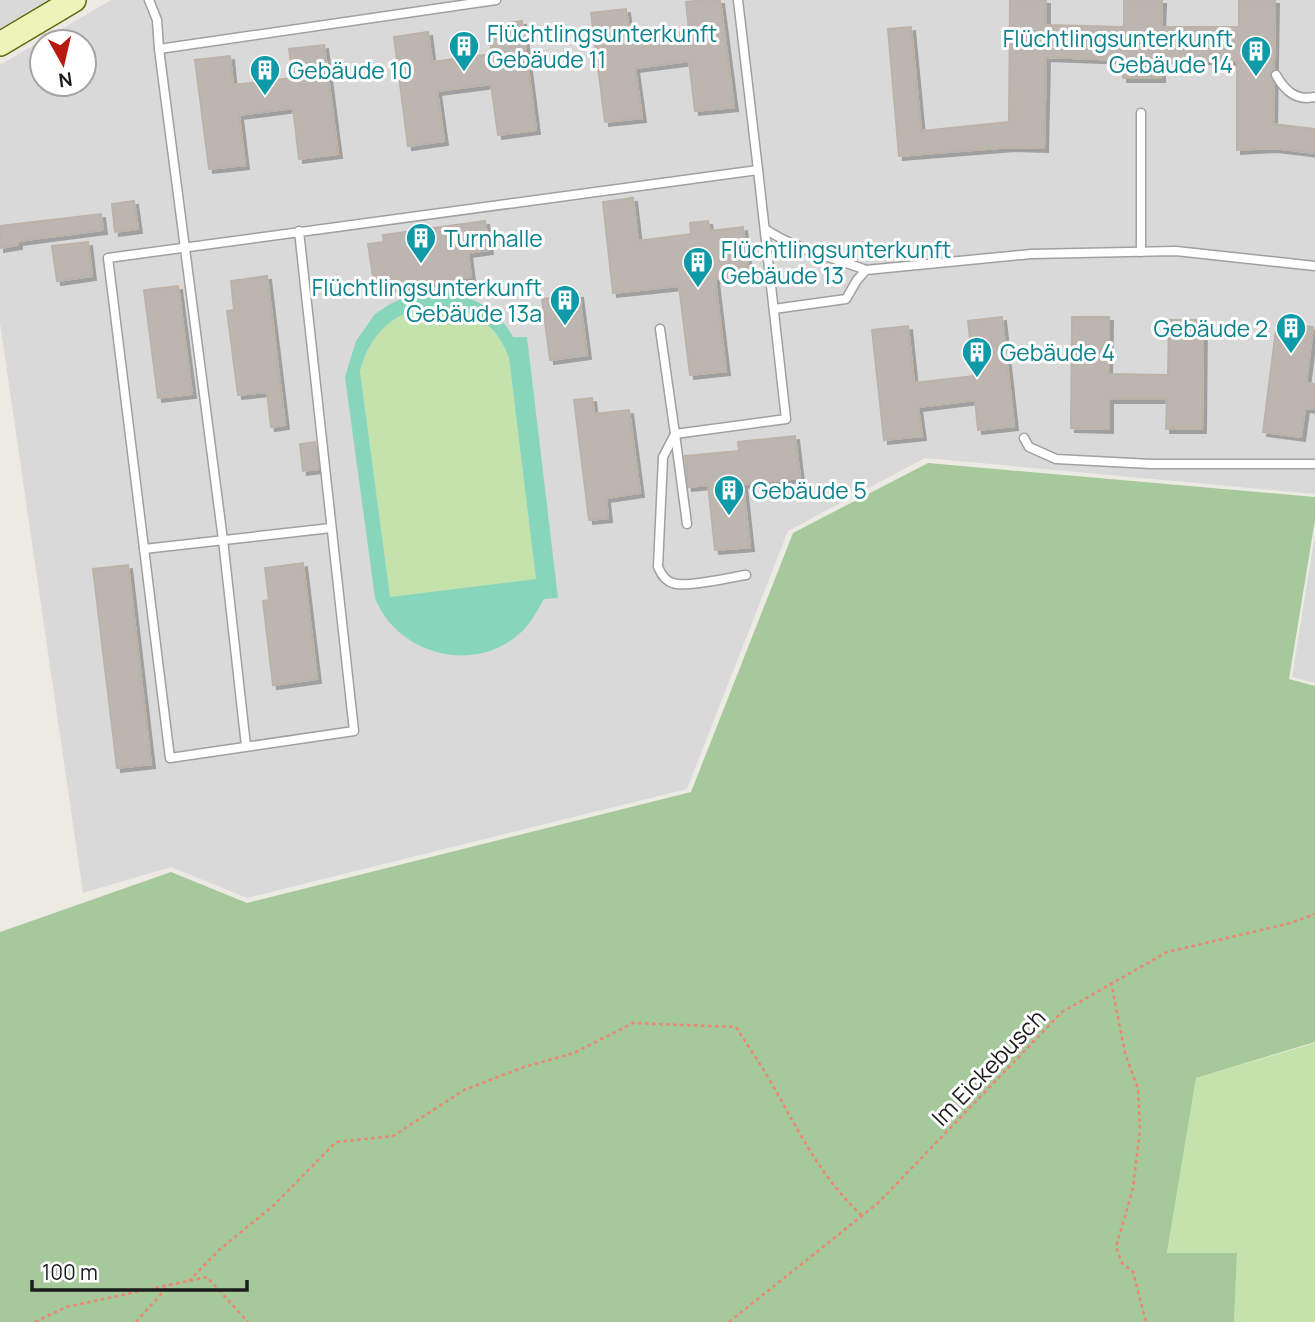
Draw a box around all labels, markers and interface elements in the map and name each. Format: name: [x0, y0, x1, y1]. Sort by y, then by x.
place label: Flüchtlingsunterkunft Gebäude 11: [487, 17, 717, 75]
place label: Flüchtlingsunterkunft Gebäude 14: [1003, 22, 1233, 80]
north arrow: [28, 28, 98, 98]
building icon: Flüchtlingsunterkunft Gebäude 11: [447, 29, 481, 73]
building icon: Flüchtlingsunterkunft Gebäude 14: [1239, 34, 1273, 78]
building icon: Gebäude 10: [248, 53, 282, 97]
place label: Gebäude 10: [288, 54, 412, 86]
text: N: [57, 66, 74, 94]
building icon: Turnhalle: [404, 221, 438, 265]
place label: Turnhalle: [444, 222, 543, 254]
place label: Flüchtlingsunterkunft Gebäude 13: [721, 233, 951, 291]
building icon: Flüchtlingsunterkunft Gebäude 13: [681, 245, 715, 289]
place label: Flüchtlingsunterkunft Gebäude 13a: [312, 271, 542, 329]
building icon: Flüchtlingsunterkunft Gebäude 13a: [548, 283, 582, 327]
building icon: Gebäude 2: [1274, 311, 1308, 355]
place label: Gebäude 2: [1154, 312, 1268, 344]
building icon: Gebäude 4: [960, 335, 994, 379]
place label: Gebäude 4: [1000, 336, 1115, 368]
building icon: Gebäude 5: [712, 473, 746, 517]
place label: Gebäude 5: [752, 474, 867, 506]
street label: Im Eickebusch: [924, 1002, 1052, 1132]
scale bar: [32, 1248, 247, 1292]
text: 100 m: [42, 1258, 98, 1286]

